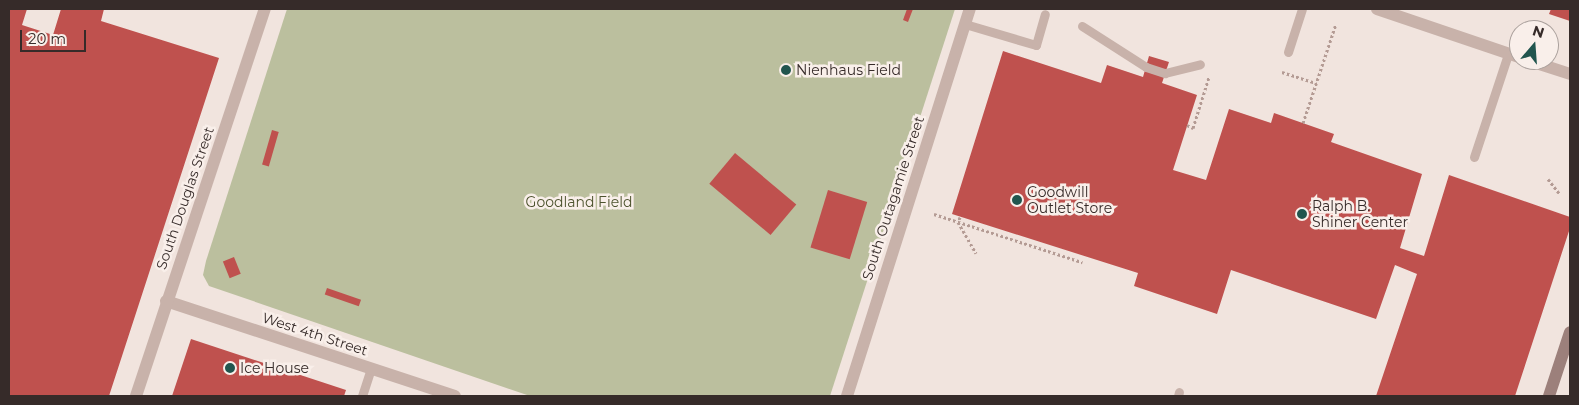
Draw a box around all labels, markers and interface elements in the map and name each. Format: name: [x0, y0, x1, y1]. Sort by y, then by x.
scale bar: [22, 20, 89, 52]
north arrow: [1509, 20, 1559, 70]
text: N: [1530, 21, 1546, 42]
text: 20 m: [28, 29, 66, 48]
place label: Nienhaus Field: [796, 62, 901, 78]
marker: Nienhaus Field: [780, 64, 792, 76]
street label: South Outagamie Street: [859, 114, 927, 282]
street label: South Douglas Street: [153, 124, 217, 272]
place label: Goodwill Outlet Store: [1027, 184, 1112, 216]
park label: Goodland Field: [526, 194, 632, 210]
marker: Goodwill Outlet Store: [1011, 194, 1023, 206]
place label: Ralph B. Shiner Center: [1312, 198, 1408, 230]
marker: Ralph B. Shiner Center: [1296, 208, 1308, 220]
street label: West 4th Street: [260, 309, 370, 359]
place label: Ice House: [240, 360, 309, 376]
marker: Ice House: [224, 362, 236, 374]

